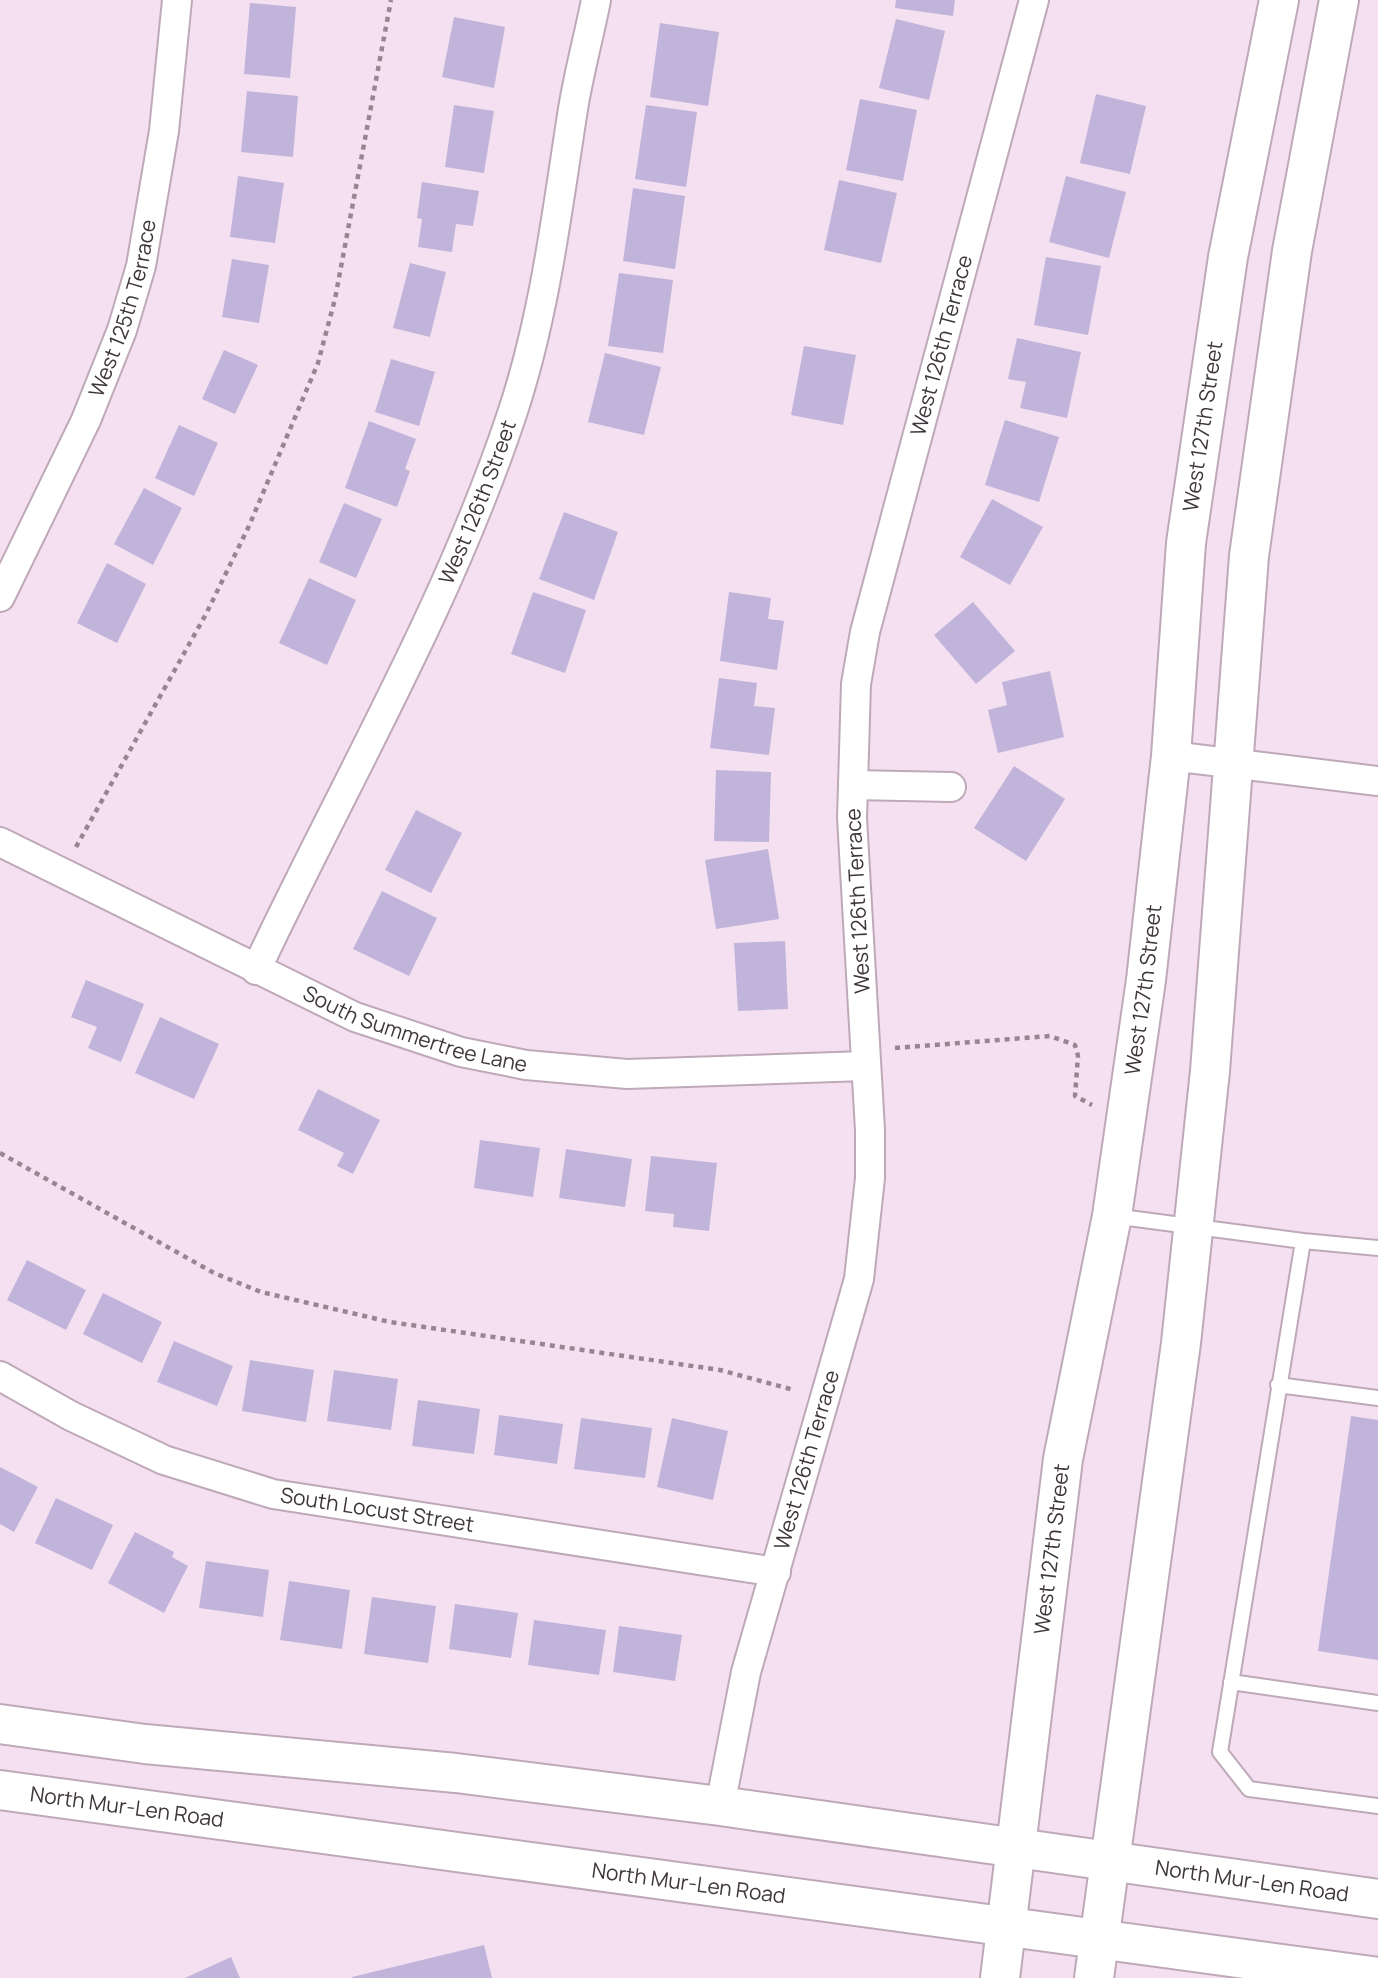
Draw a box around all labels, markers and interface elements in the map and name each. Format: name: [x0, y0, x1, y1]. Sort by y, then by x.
street label: West 125th Terrace: [82, 217, 162, 401]
street label: West 126th Terrace: [903, 252, 978, 439]
street label: West 127th Street: [1176, 339, 1228, 513]
street label: West 126th Street: [432, 416, 522, 588]
street label: West 126th Terrace: [838, 808, 876, 994]
street label: West 127th Street: [1117, 903, 1167, 1077]
street label: South Summertree Lane: [299, 979, 530, 1078]
street label: West 126th Terrace: [767, 1367, 845, 1553]
street label: West 127th Street: [1027, 1462, 1075, 1636]
street label: South Locust Street: [279, 1480, 476, 1538]
street label: North Mur-Len Road: [28, 1779, 226, 1833]
street label: North Mur-Len Road: [1153, 1853, 1351, 1908]
street label: North Mur-Len Road: [590, 1855, 787, 1909]

